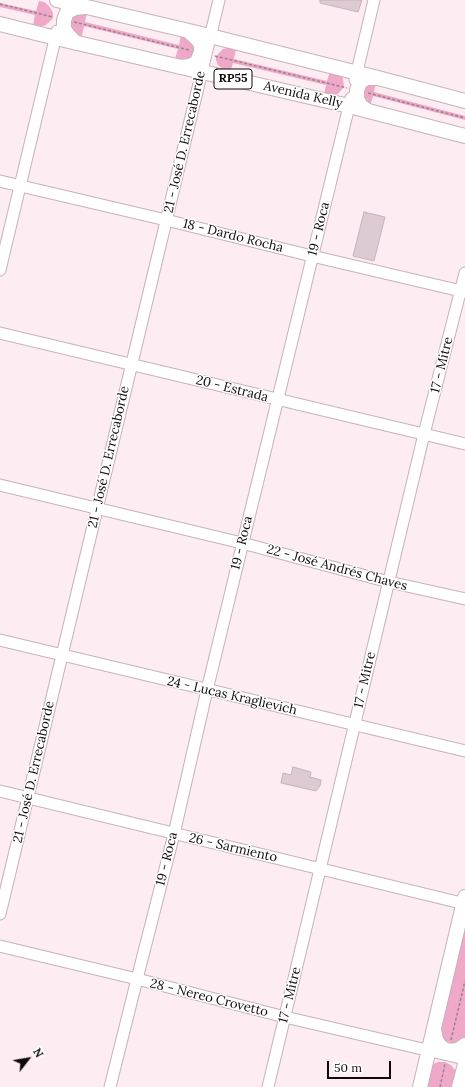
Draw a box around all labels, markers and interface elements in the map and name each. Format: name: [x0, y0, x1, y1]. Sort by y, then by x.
road number: RP55: [214, 69, 252, 89]
street label: 21 - José D. Errecaborde: [161, 70, 209, 214]
street label: Avenida Kelly: [262, 78, 344, 112]
street label: 19 - Roca: [305, 201, 333, 257]
street label: 18 - Dardo Rocha: [181, 216, 285, 256]
street label: 17 - Mitre: [427, 335, 457, 395]
street label: 20 - Estrada: [194, 372, 270, 406]
street label: 21 - José D. Errecaborde: [85, 385, 133, 529]
street label: 19 - Roca: [228, 515, 256, 571]
street label: 22 - José Andrés Chaves: [265, 542, 409, 594]
street label: 17 - Mitre: [351, 650, 379, 710]
street label: 24 - Lucas Kraglievich: [165, 673, 299, 719]
street label: 21 - José D. Errecaborde: [10, 700, 58, 844]
street label: 26 - Sarmiento: [187, 830, 279, 866]
street label: 19 - Roca: [153, 831, 181, 887]
street label: 17 - Mitre: [275, 965, 305, 1025]
street label: 28 - Nereo Crovetto: [148, 976, 270, 1020]
north arrow: [8, 1039, 48, 1079]
text: N: [30, 1046, 46, 1060]
scale bar: [329, 1053, 393, 1079]
text: 50 m: [334, 1060, 362, 1075]

